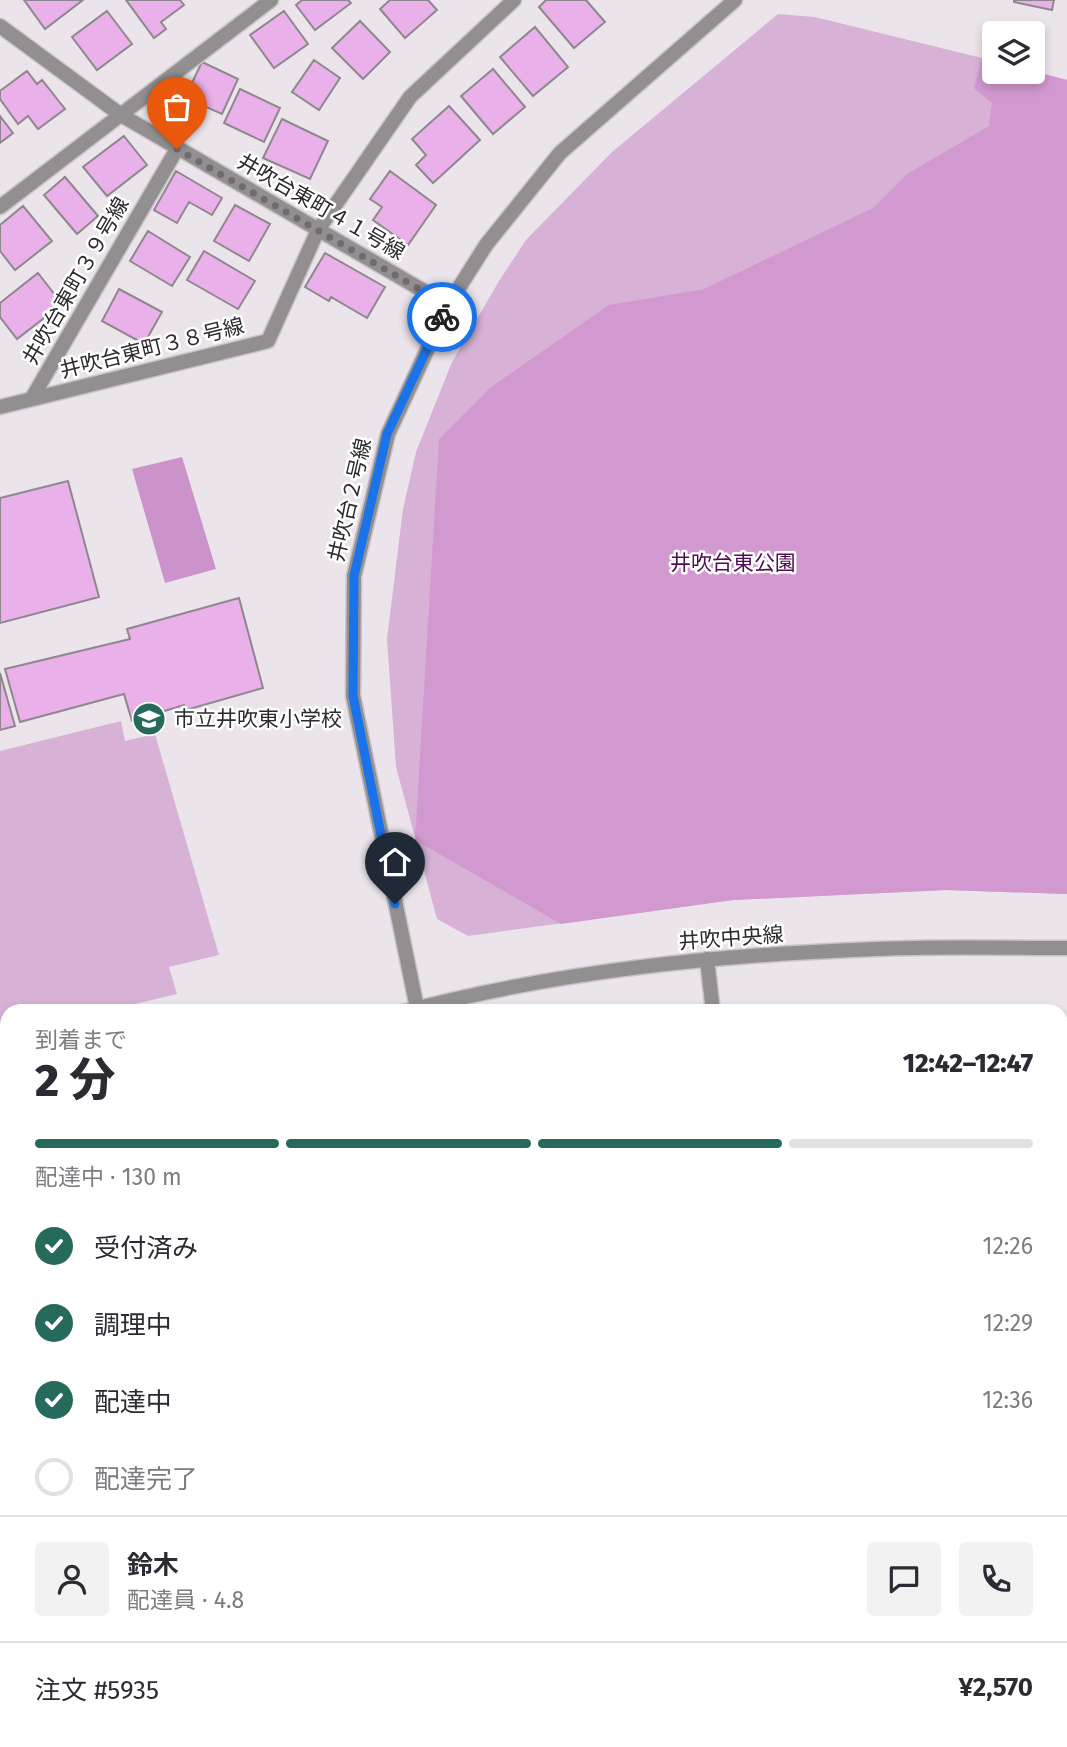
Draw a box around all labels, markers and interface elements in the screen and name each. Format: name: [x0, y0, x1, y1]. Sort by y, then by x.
map controls: [982, 21, 1045, 84]
button: layers: [982, 21, 1045, 84]
pin: [147, 77, 207, 149]
icon: bag: [158, 88, 196, 126]
street label: 井吹台東町４１号線: [233, 148, 409, 266]
street label: 井吹台東町３９号線: [17, 193, 135, 369]
courier: [407, 282, 477, 352]
icon: bike: [423, 298, 461, 336]
street label: 井吹台東町３８号線: [57, 313, 247, 383]
street label: 井吹台２号線: [323, 436, 377, 564]
park label: 井吹台東公園: [670, 550, 796, 576]
school or university icon: 市立井吹東小学校: [130, 700, 168, 738]
place label: 市立井吹東小学校: [174, 706, 342, 732]
pin: [365, 832, 425, 904]
icon: home: [376, 843, 414, 881]
street label: 井吹中央線: [678, 921, 784, 955]
text: 到着まで: [35, 1026, 127, 1054]
text: 12:42–12:47: [903, 1048, 1033, 1079]
text: 2 分: [35, 1053, 116, 1108]
text: 配達中 · 130 m: [35, 1163, 182, 1191]
icon: check: [35, 1227, 73, 1265]
text: 12:26: [982, 1232, 1033, 1260]
text: 受付済み: [94, 1233, 198, 1264]
icon: check: [35, 1304, 73, 1342]
text: 12:29: [983, 1309, 1033, 1337]
text: 調理中: [94, 1310, 172, 1341]
icon: check: [35, 1381, 73, 1419]
text: 12:36: [982, 1386, 1033, 1414]
text: 配達中: [94, 1387, 172, 1418]
text: 配達完了: [94, 1464, 198, 1495]
button: person: [35, 1542, 109, 1616]
button: chat: [867, 1542, 941, 1616]
button: phone: [959, 1542, 1033, 1616]
text: 鈴木: [127, 1550, 179, 1581]
text: 配達員 · 4.8: [127, 1586, 244, 1614]
text: ¥2,570: [958, 1672, 1033, 1703]
text: 注文 #5935: [35, 1675, 159, 1706]

